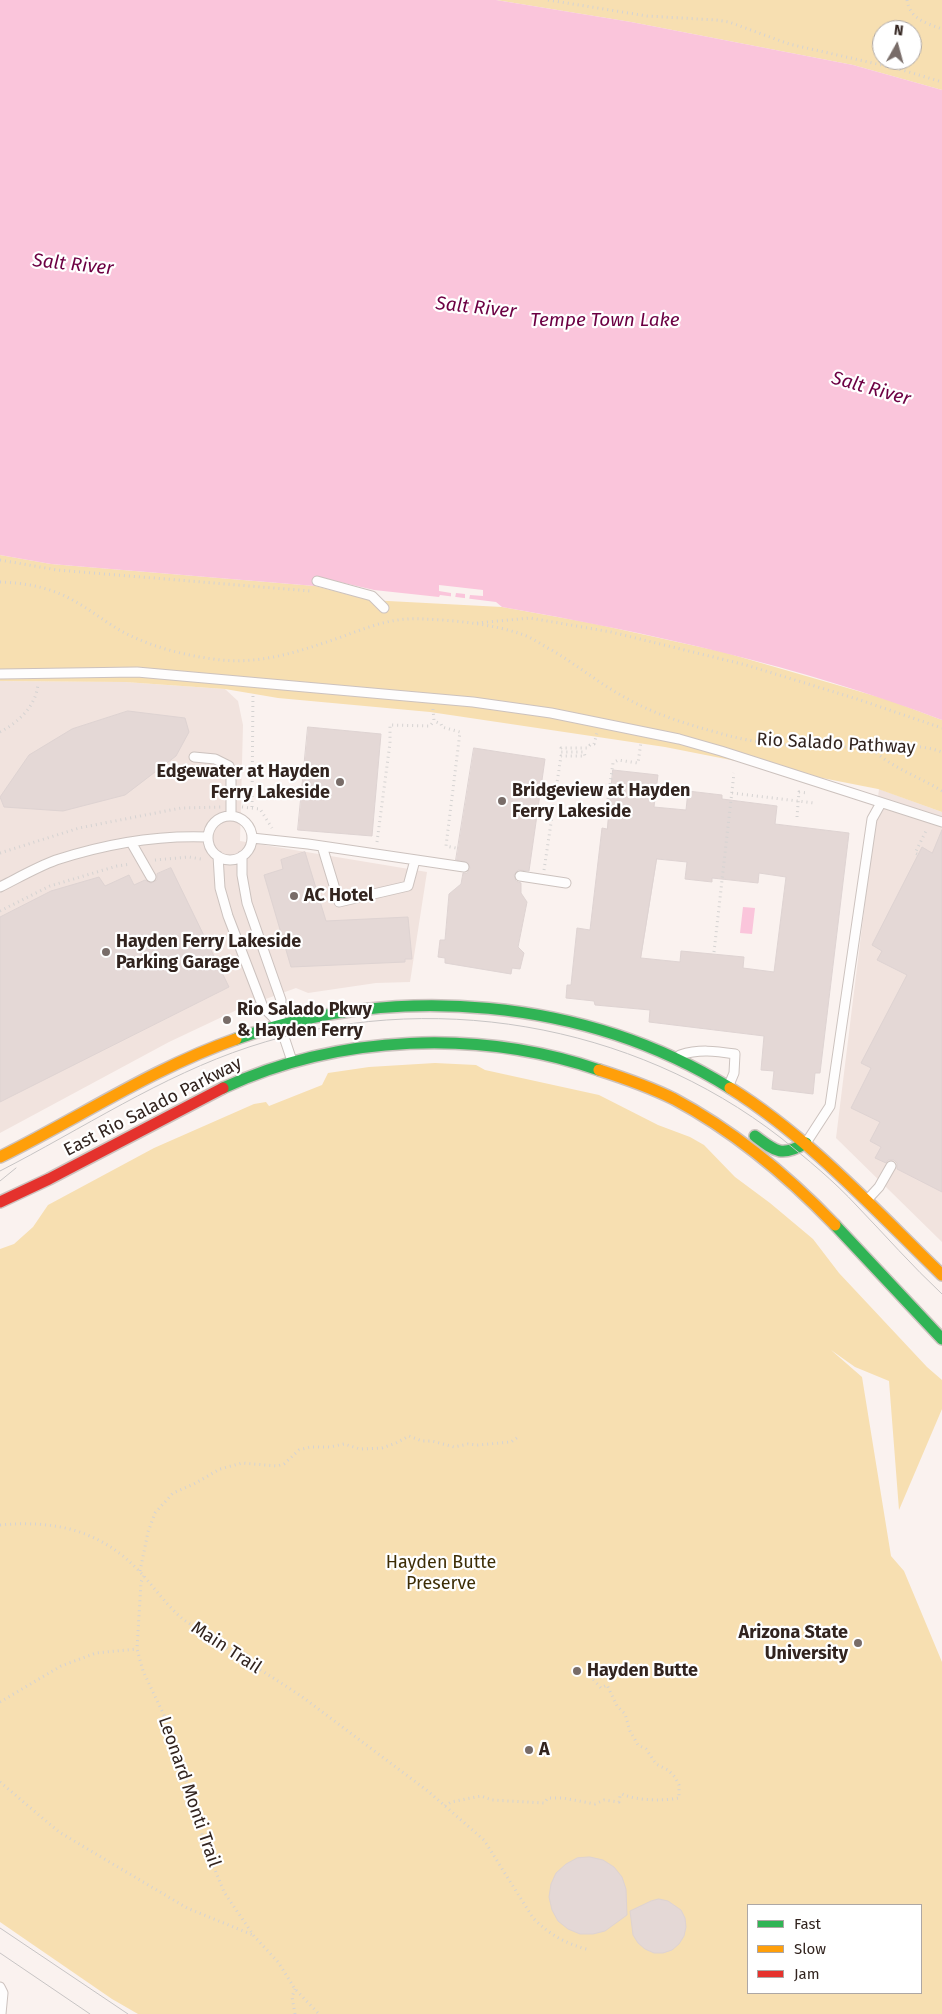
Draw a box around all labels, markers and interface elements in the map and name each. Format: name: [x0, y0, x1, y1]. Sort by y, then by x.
north arrow: [872, 20, 922, 70]
text: N: [893, 22, 904, 40]
water label: Salt River: [31, 249, 115, 281]
water label: Salt River: [434, 292, 518, 324]
water label: Tempe Town Lake: [530, 310, 680, 332]
water label: Salt River: [829, 367, 913, 411]
street label: Rio Salado Pathway: [756, 729, 916, 759]
place label: Edgewater at Hayden Ferry Lakeside: [157, 761, 330, 804]
marker: Edgewater at Hayden Ferry Lakeside: [334, 776, 346, 788]
place label: Bridgeview at Hayden Ferry Lakeside: [512, 780, 690, 822]
marker: Bridgeview at Hayden Ferry Lakeside: [496, 795, 508, 807]
place label: AC Hotel: [304, 885, 373, 907]
marker: AC Hotel: [288, 890, 300, 902]
place label: Hayden Ferry Lakeside Parking Garage: [116, 931, 301, 974]
marker: Hayden Ferry Lakeside Parking Garage: [100, 946, 112, 958]
place label: Rio Salado Pkwy & Hayden Ferry: [237, 999, 372, 1042]
marker: Rio Salado Pkwy & Hayden Ferry: [221, 1014, 233, 1026]
street label: East Rio Salado Parkway: [60, 1053, 246, 1161]
park label: Hayden Butte Preserve: [386, 1552, 496, 1595]
street label: Main Trail: [187, 1617, 265, 1679]
place label: Arizona State University: [739, 1622, 848, 1665]
marker: Arizona State University: [852, 1637, 864, 1649]
place label: Hayden Butte: [587, 1660, 698, 1682]
marker: Hayden Butte: [571, 1665, 583, 1677]
street label: Leonard Monti Trail: [153, 1714, 225, 1870]
place label: A: [539, 1739, 550, 1761]
marker: A: [523, 1744, 535, 1756]
legend: [747, 1904, 922, 1994]
text: Fast: [794, 1915, 821, 1933]
text: Slow: [794, 1940, 826, 1958]
text: Jam: [794, 1965, 820, 1983]

